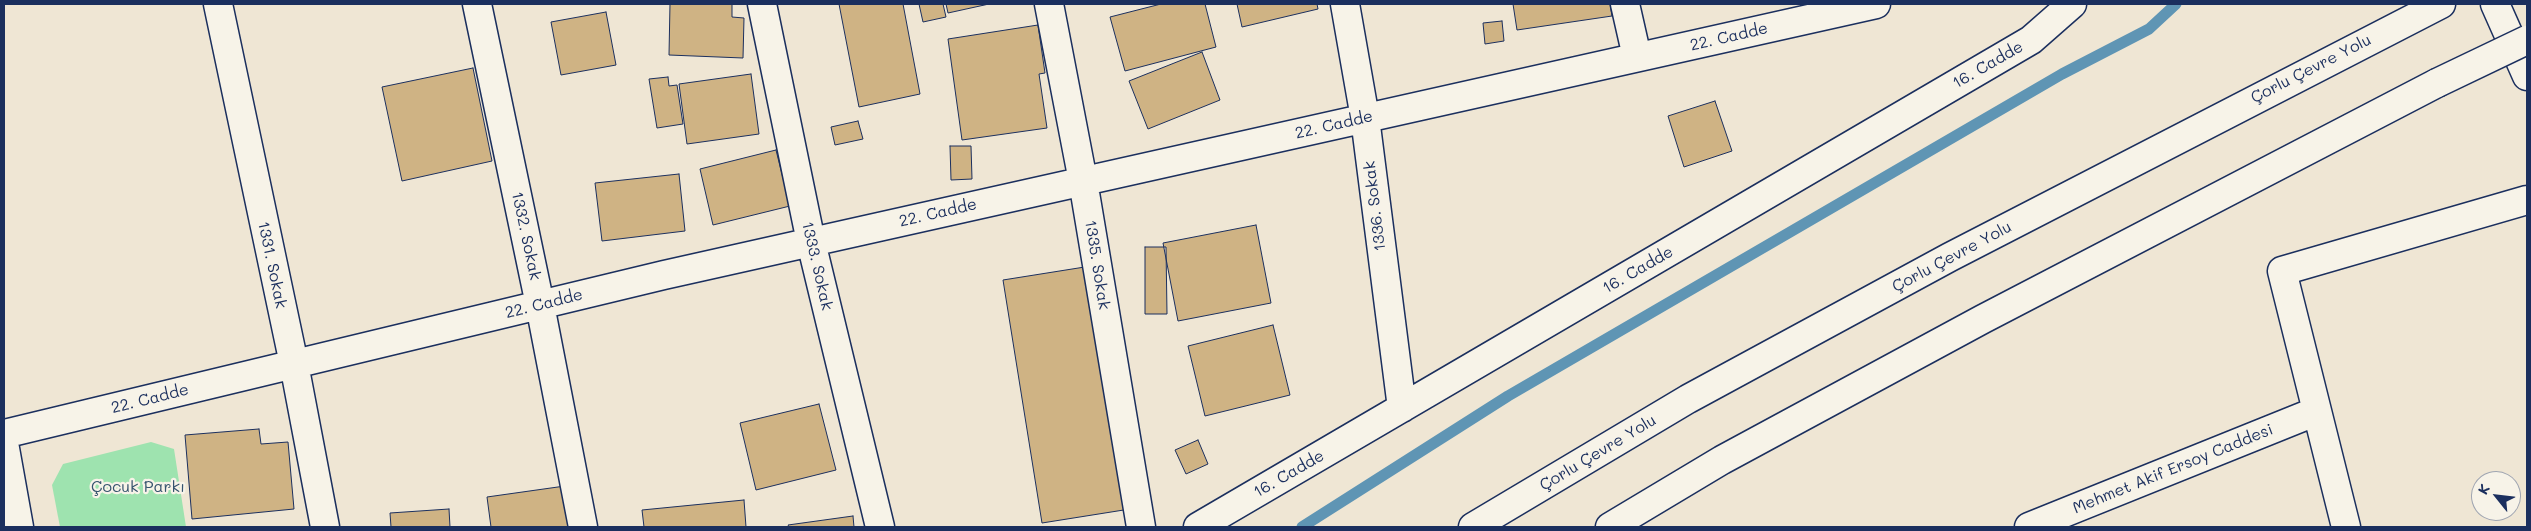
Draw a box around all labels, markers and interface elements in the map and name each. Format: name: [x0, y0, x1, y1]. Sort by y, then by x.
street label: 22. Cadde: [1688, 19, 1770, 55]
street label: Çorlu Çevre Yolu: [2248, 30, 2374, 108]
street label: 16. Cadde: [1949, 37, 2027, 93]
street label: 22. Cadde: [1293, 107, 1375, 143]
street label: 1336. Sokak: [1360, 160, 1390, 252]
street label: 1332. Sokak: [507, 190, 545, 282]
street label: 22. Cadde: [897, 195, 979, 231]
street label: Çorlu Çevre Yolu: [1889, 217, 2015, 297]
street label: 1335. Sokak: [1080, 219, 1114, 311]
street label: 1331. Sokak: [253, 220, 291, 310]
street label: 1333. Sokak: [797, 220, 837, 312]
street label: 16. Cadde: [1599, 242, 1677, 298]
street label: 22. Cadde: [503, 285, 585, 323]
street label: 22. Cadde: [109, 380, 191, 418]
street label: Çorlu Çevre Yolu: [1536, 411, 1660, 495]
street label: Mehmet Akif Ersoy Caddesi: [2070, 420, 2276, 518]
street label: 16. Cadde: [1250, 446, 1328, 502]
north arrow: [2471, 471, 2521, 521]
park label: Çocuk Parkı: [91, 477, 185, 497]
text: K: [2473, 480, 2494, 498]

